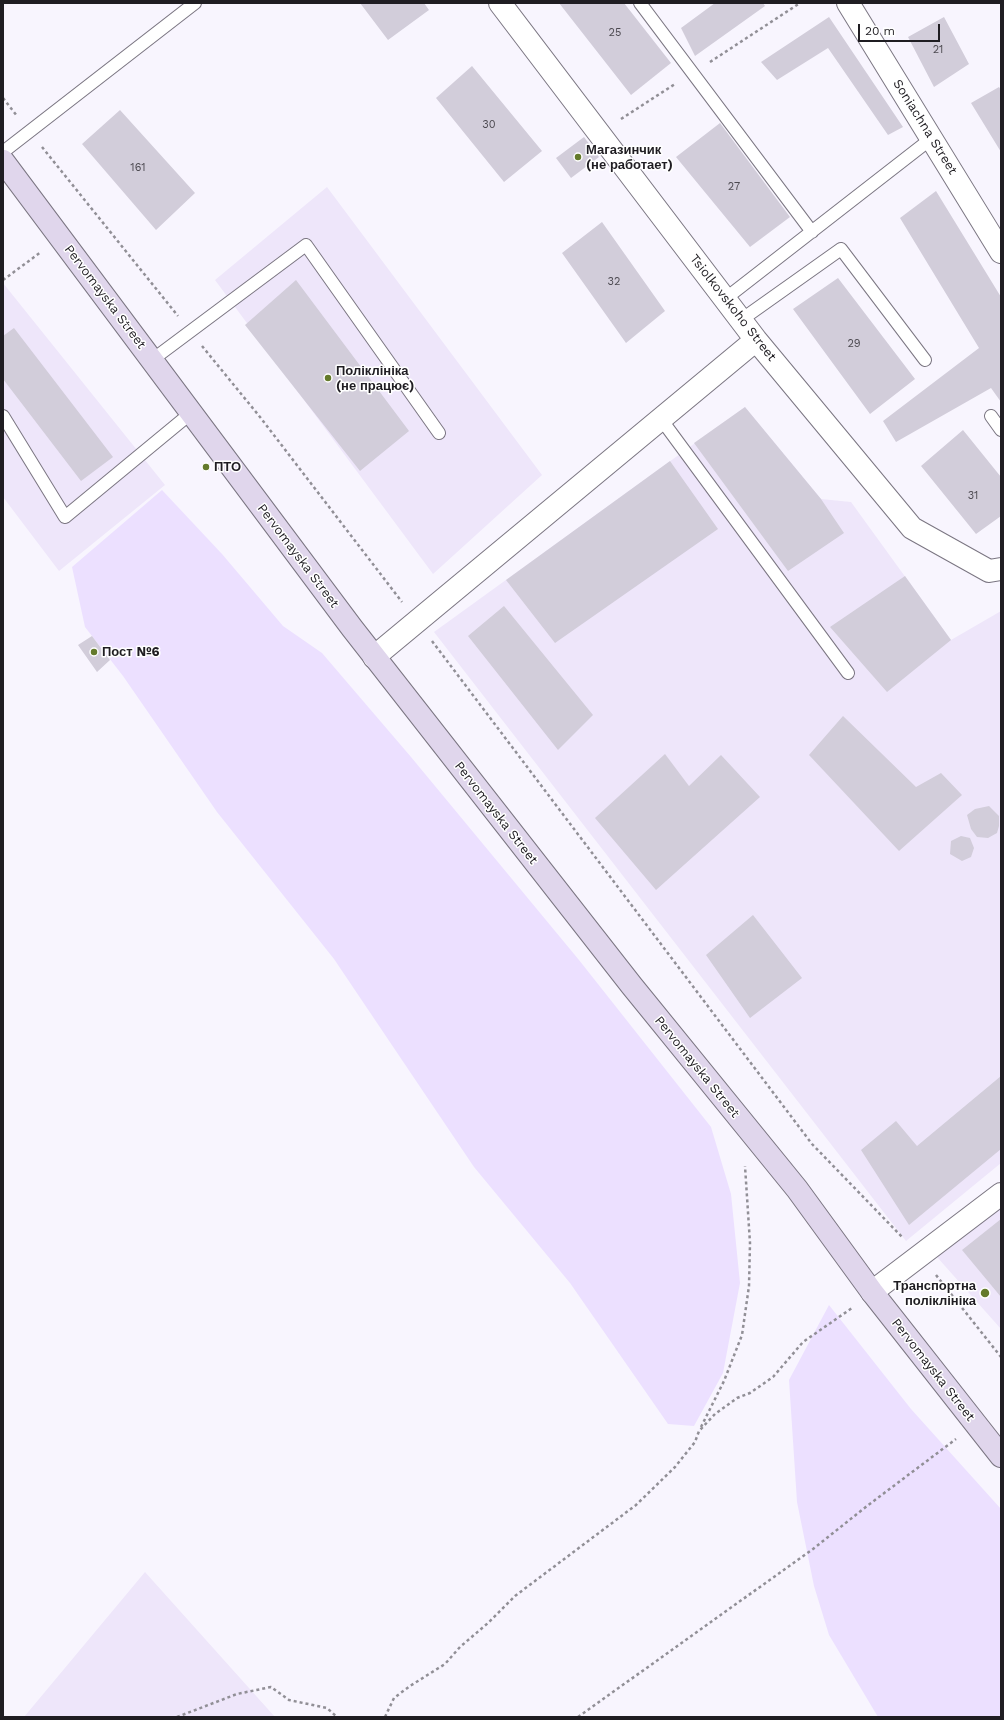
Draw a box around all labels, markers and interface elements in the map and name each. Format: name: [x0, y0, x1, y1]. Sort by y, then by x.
scale bar: [860, 16, 942, 42]
text: 20 m: [865, 24, 895, 38]
house number: 25: [609, 26, 621, 40]
house number: 21: [933, 43, 943, 57]
street label: Soniachna Street: [889, 77, 961, 177]
house number: 30: [482, 118, 496, 132]
place label: Магазинчик (не работает): [586, 142, 673, 173]
marker: Магазинчик (не работает): [573, 152, 583, 162]
house number: 161: [130, 161, 146, 175]
house number: 27: [728, 180, 740, 194]
street label: Pervomayska Street: [61, 242, 149, 352]
street label: Tsiolkovskoho Street: [686, 251, 780, 365]
house number: 32: [608, 275, 620, 289]
house number: 29: [847, 337, 861, 351]
place label: Поліклініка (не працює): [336, 363, 414, 394]
marker: Поліклініка (не працює): [323, 373, 333, 383]
place label: ПТО: [214, 459, 241, 475]
marker: ПТО: [201, 462, 211, 472]
house number: 31: [968, 489, 978, 503]
street label: Pervomayska Street: [254, 501, 342, 611]
place label: Пост №6: [102, 644, 160, 660]
marker: Пост №6: [89, 647, 99, 657]
street label: Pervomayska Street: [451, 759, 541, 867]
street label: Pervomayska Street: [651, 1013, 743, 1121]
place label: Транспортна поліклініка: [893, 1278, 976, 1309]
marker: Транспортна поліклініка: [979, 1287, 991, 1299]
street label: Pervomayska Street: [888, 1316, 978, 1424]

